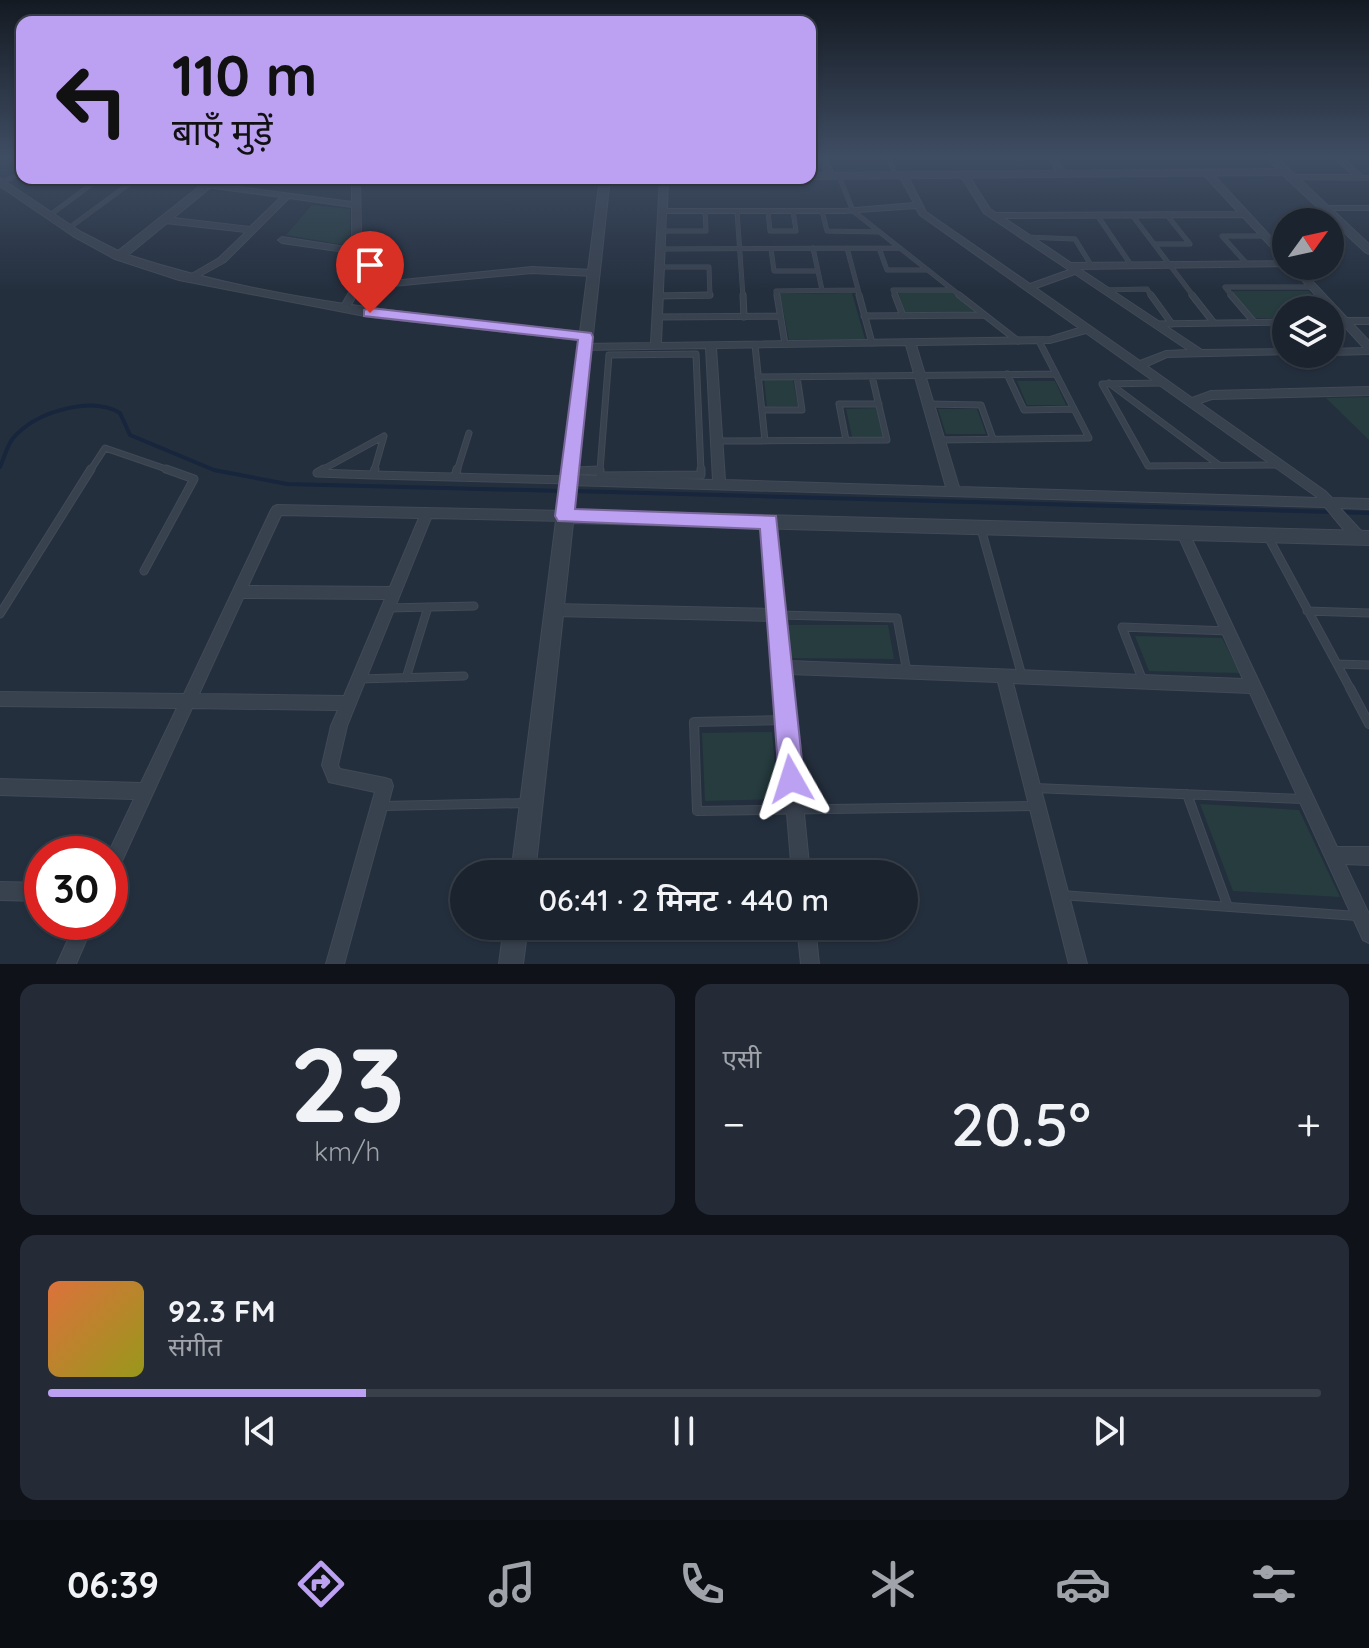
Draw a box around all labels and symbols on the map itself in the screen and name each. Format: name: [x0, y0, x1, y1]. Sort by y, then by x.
north arrow: [1272, 208, 1344, 280]
pin: [336, 231, 404, 313]
position arrow: [749, 737, 833, 821]
speed limit sign: 30: [24, 836, 128, 940]

